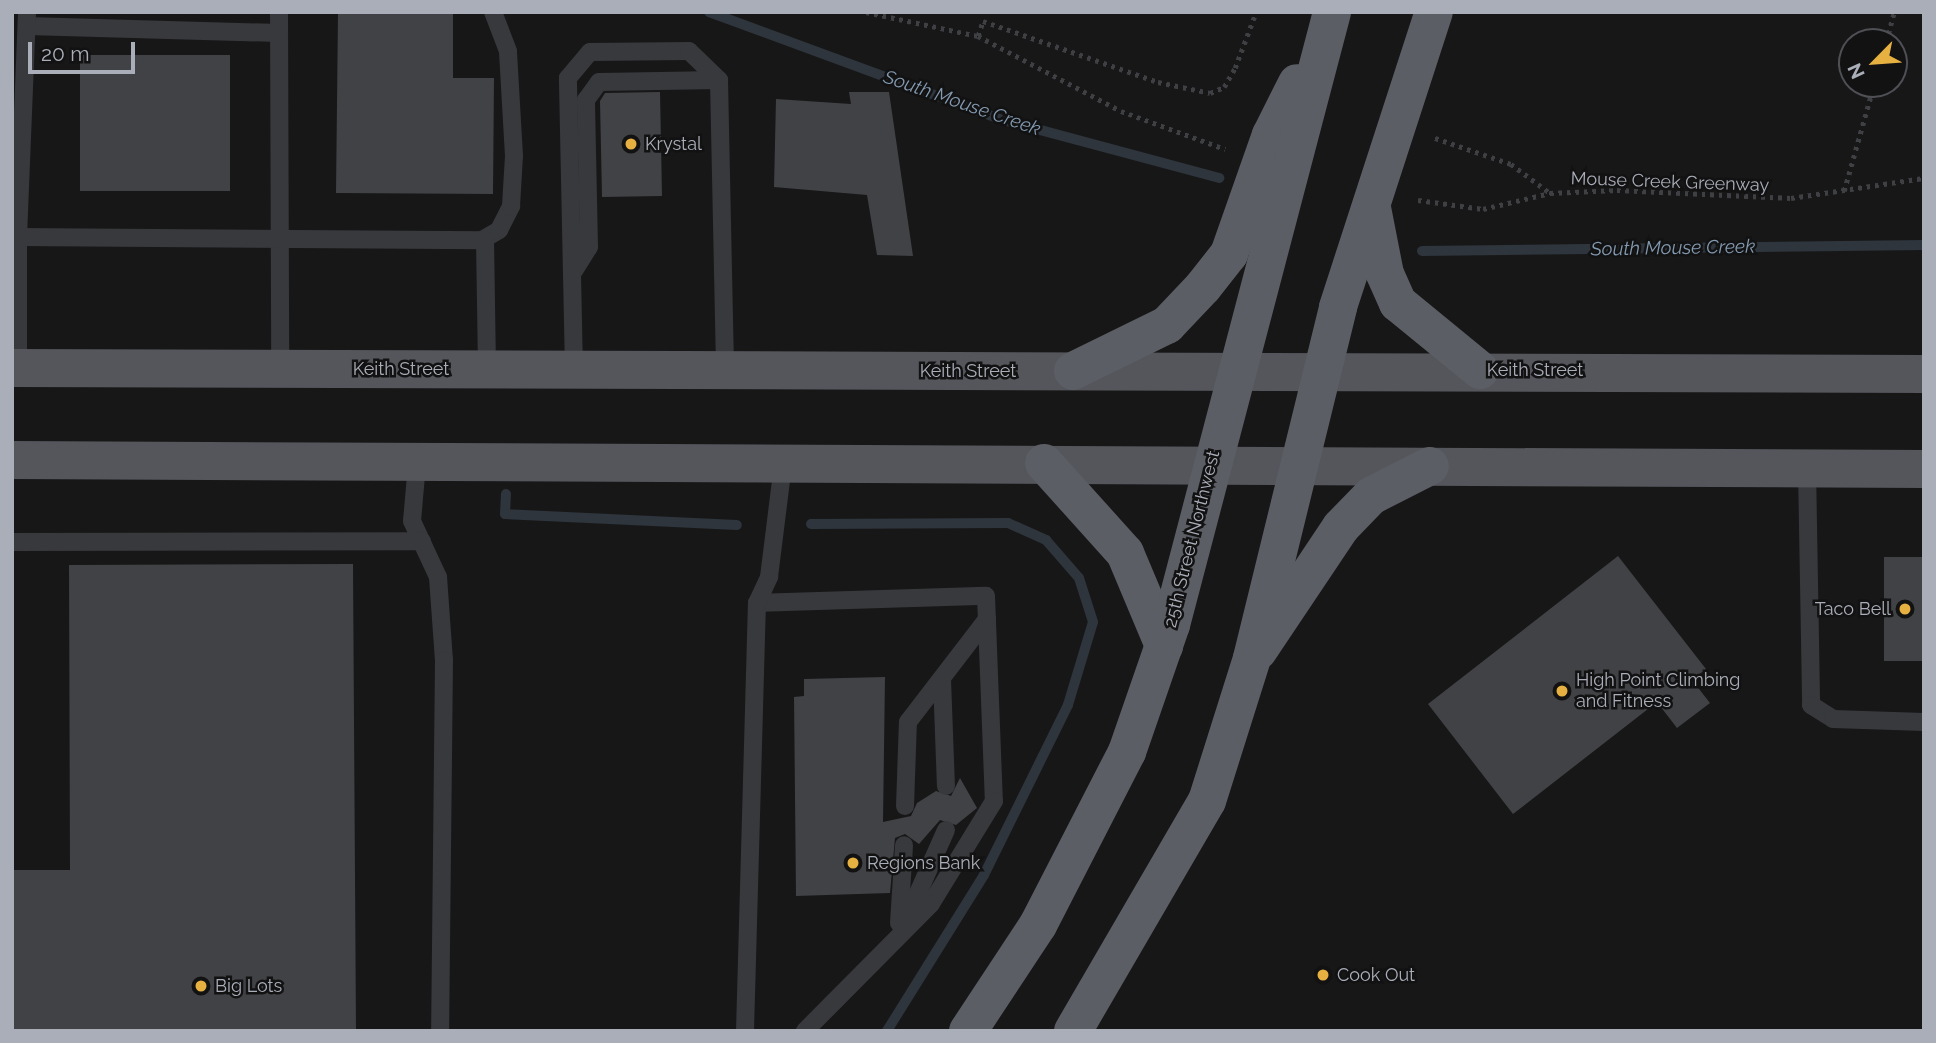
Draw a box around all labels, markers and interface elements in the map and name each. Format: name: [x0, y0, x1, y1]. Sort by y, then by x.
scale bar: [32, 28, 138, 72]
north arrow: [1838, 28, 1908, 98]
text: 20 m: [41, 41, 89, 66]
text: N: [1843, 60, 1869, 82]
water label: South Mouse Creek: [880, 65, 1044, 141]
place label: Krystal: [645, 133, 702, 155]
marker: Krystal: [623, 136, 639, 152]
street label: Mouse Creek Greenway: [1570, 168, 1770, 196]
water label: South Mouse Creek: [1590, 235, 1756, 261]
street label: Keith Street: [353, 358, 449, 380]
street label: Keith Street: [1487, 359, 1583, 381]
street label: Keith Street: [920, 360, 1016, 382]
street label: 25th Street Northwest: [1160, 448, 1224, 630]
place label: Taco Bell: [1815, 598, 1891, 620]
marker: Taco Bell: [1897, 601, 1913, 617]
place label: High Point Climbing and Fitness: [1576, 670, 1740, 712]
marker: High Point Climbing and Fitness: [1554, 683, 1570, 699]
place label: Regions Bank: [867, 852, 980, 874]
marker: Regions Bank: [845, 855, 861, 871]
place label: Cook Out: [1337, 964, 1415, 986]
marker: Cook Out: [1315, 967, 1331, 983]
place label: Big Lots: [215, 975, 282, 997]
marker: Big Lots: [193, 978, 209, 994]

